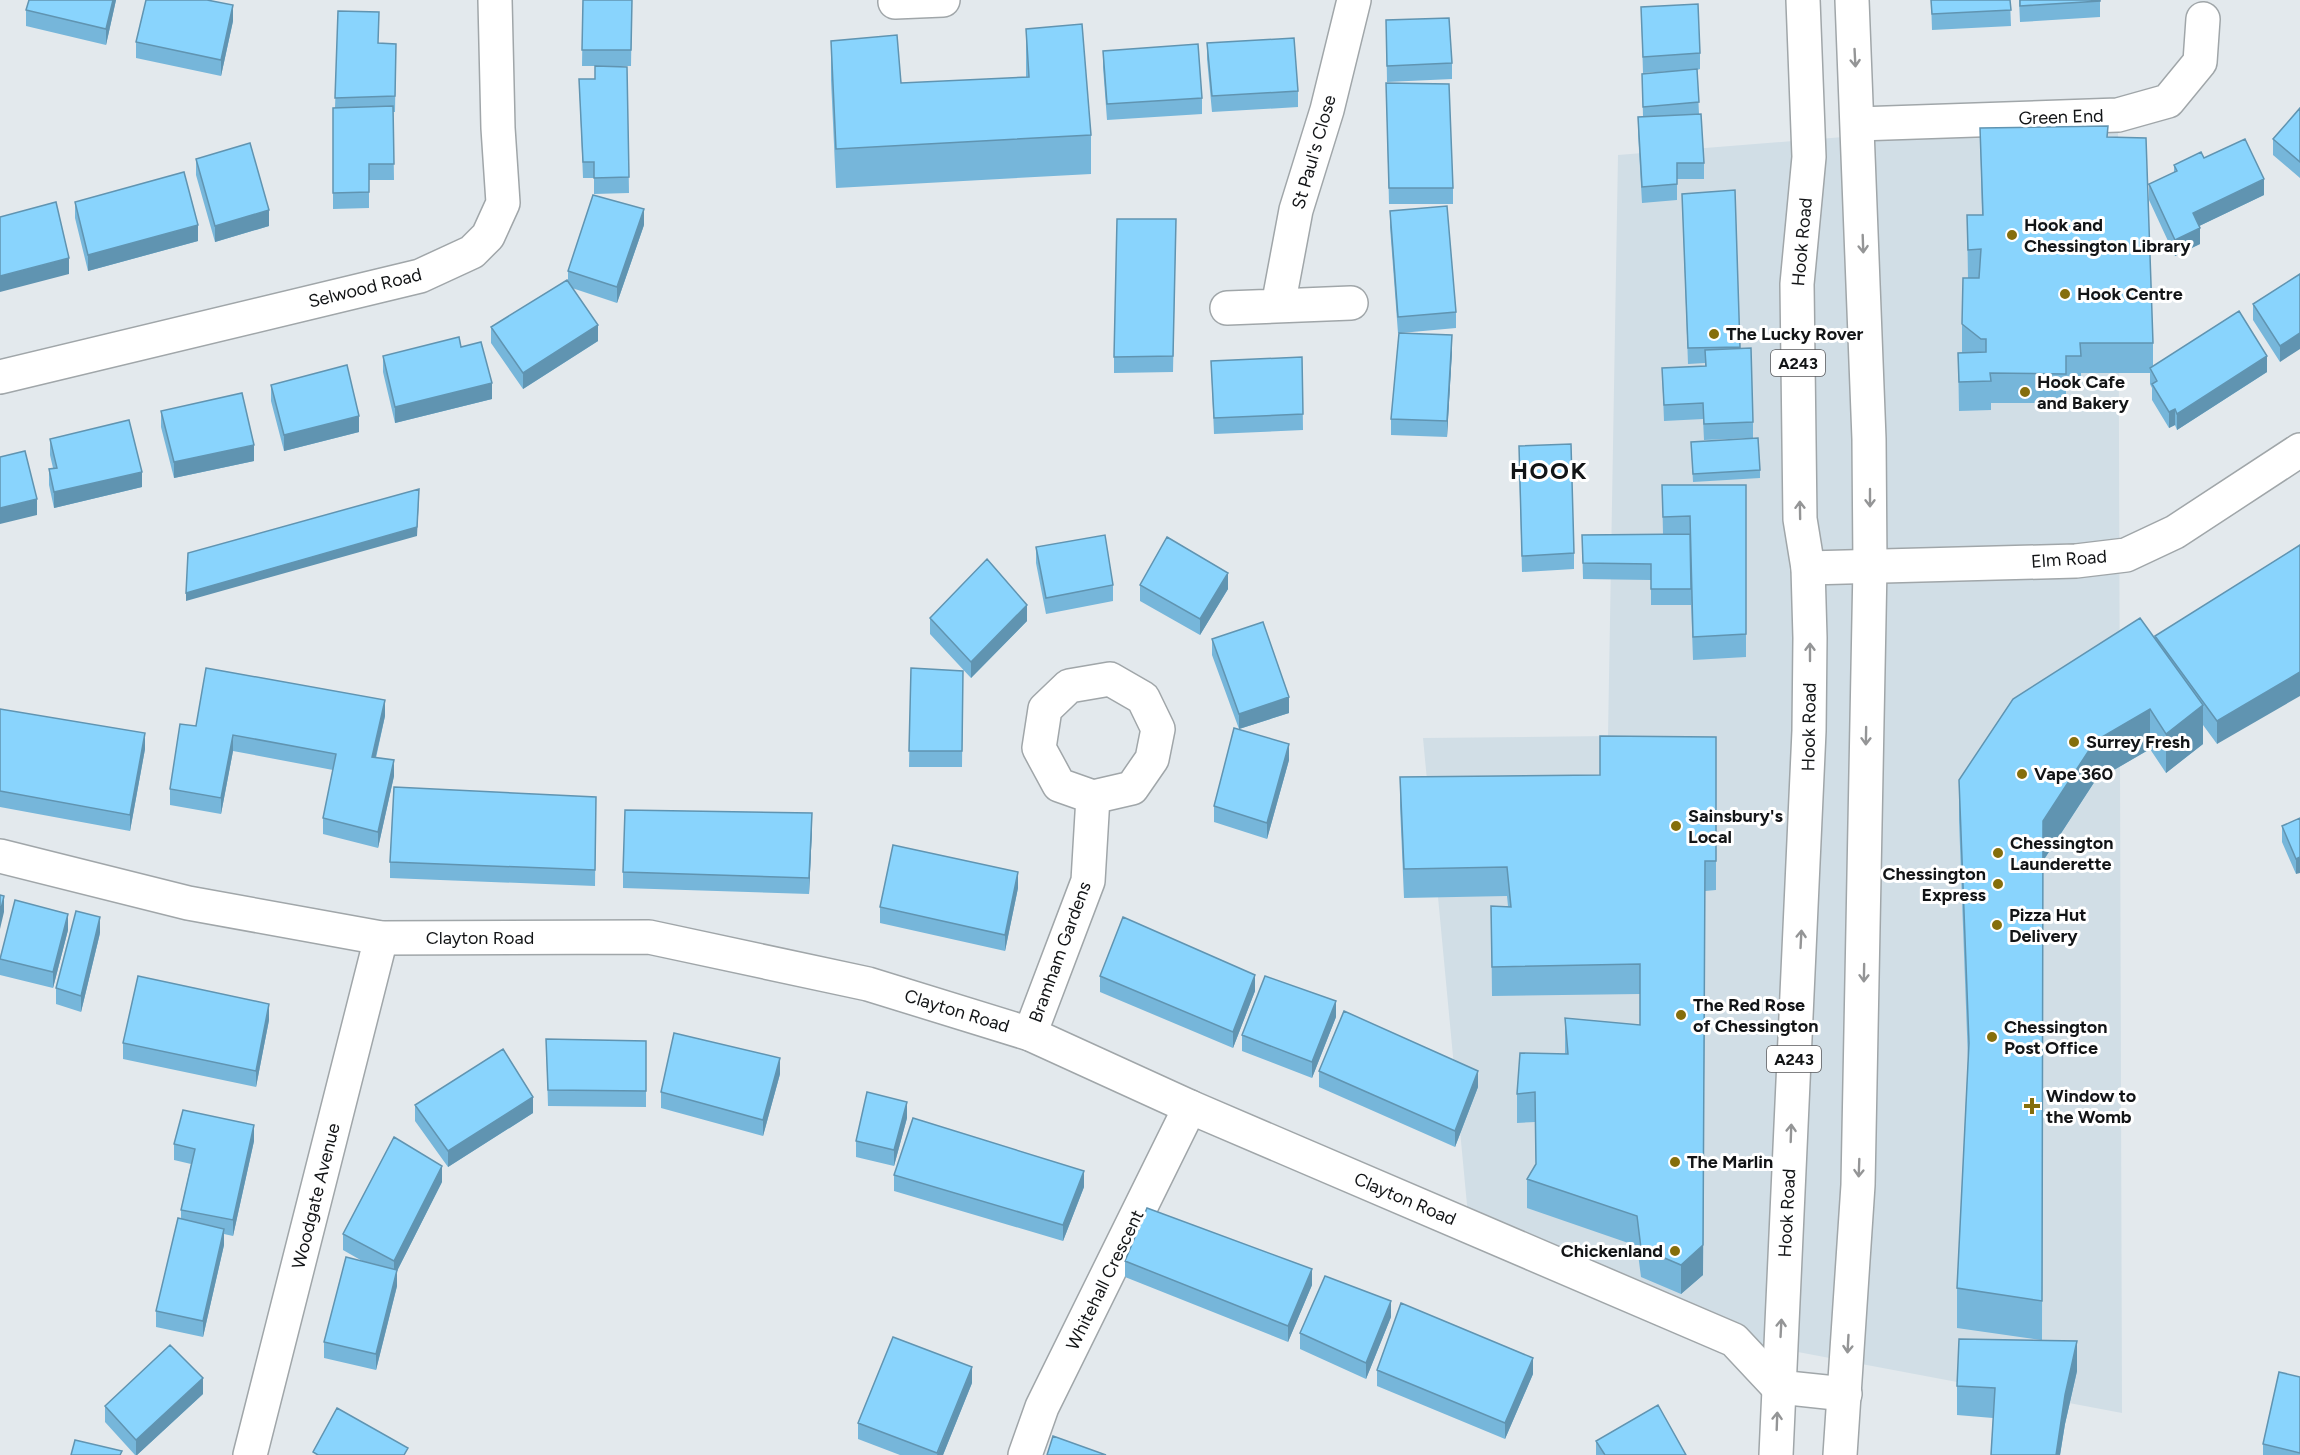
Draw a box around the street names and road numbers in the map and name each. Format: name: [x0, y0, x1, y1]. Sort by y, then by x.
street label: St Paul's Close: [1287, 92, 1341, 212]
street label: Green End: [2018, 105, 2104, 129]
street label: Hook Road: [1787, 197, 1817, 287]
street label: Selwood Road: [306, 263, 424, 313]
road number: A243: [1771, 350, 1825, 376]
street label: Elm Road: [2030, 545, 2108, 573]
street label: Hook Road: [1797, 682, 1821, 772]
street label: Bramham Gardens: [1024, 879, 1096, 1025]
street label: Clayton Road: [426, 927, 534, 949]
street label: Clayton Road: [902, 985, 1012, 1037]
road number: A243: [1767, 1046, 1821, 1072]
street label: Woodgate Avenue: [287, 1121, 345, 1271]
street label: Clayton Road: [1351, 1168, 1459, 1230]
street label: Hook Road: [1774, 1168, 1800, 1258]
street label: Whitehall Crescent: [1061, 1206, 1149, 1354]

